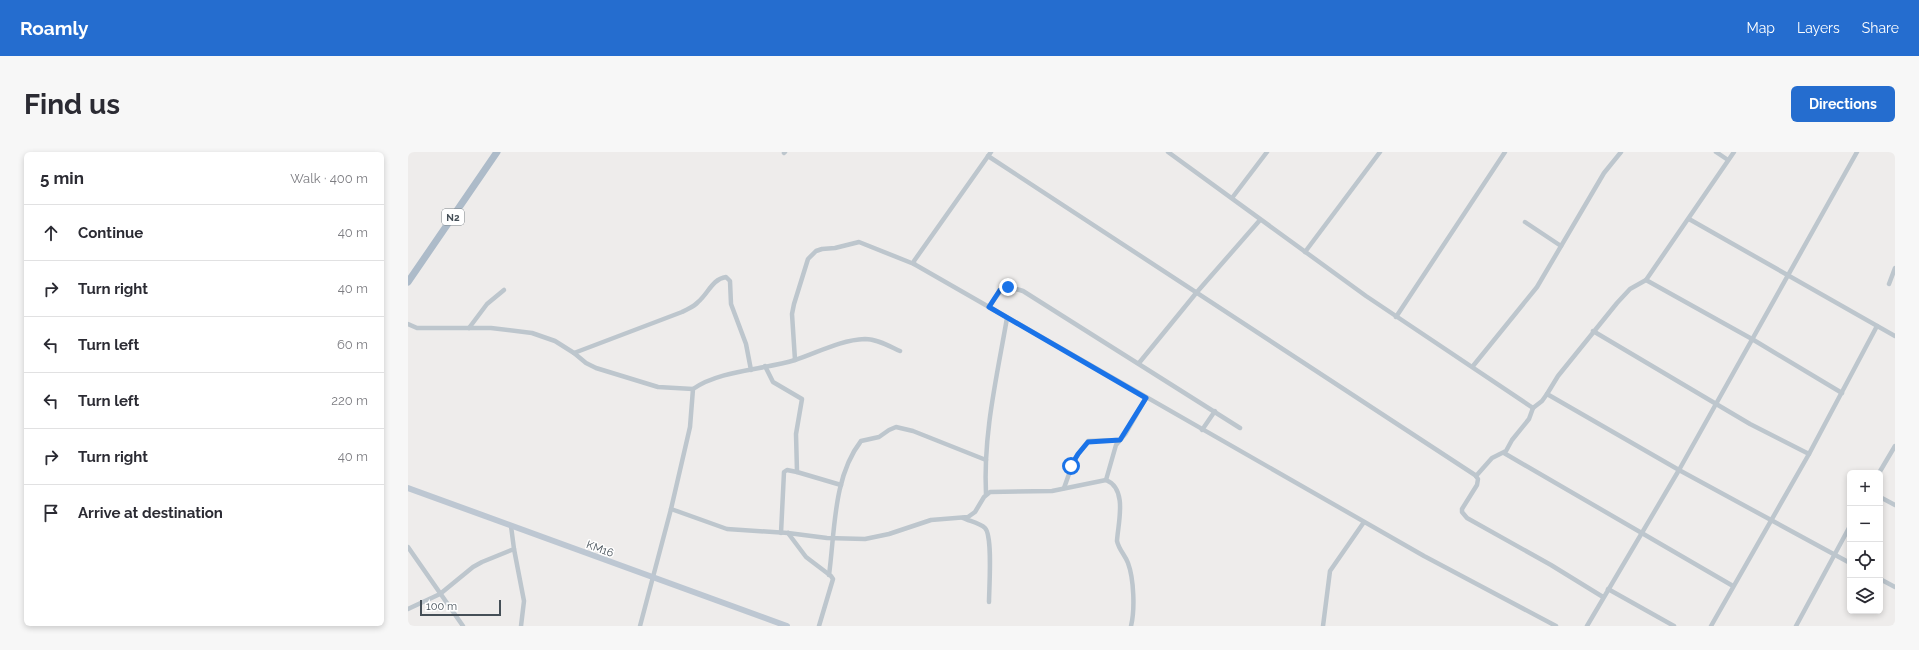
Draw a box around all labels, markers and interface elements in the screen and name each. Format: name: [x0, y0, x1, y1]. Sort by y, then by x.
text: Roamly: [20, 17, 88, 39]
text: Map: [1747, 20, 1775, 36]
text: Layers: [1797, 20, 1840, 36]
text: Share: [1862, 20, 1899, 36]
button: Directions: [1791, 86, 1895, 122]
text: Find us: [24, 88, 120, 121]
text: 5 min: [40, 168, 84, 188]
text: Walk · 400 m: [290, 171, 368, 186]
road number: N2: [442, 209, 464, 225]
icon: ahead: [40, 222, 62, 244]
text: Continue: [78, 224, 143, 242]
text: 40 m: [338, 225, 368, 240]
icon: right: [40, 278, 62, 300]
route end: [999, 278, 1017, 296]
text: Turn right: [78, 280, 148, 298]
text: 40 m: [338, 281, 368, 296]
icon: left: [40, 334, 62, 356]
text: Turn left: [78, 336, 139, 354]
text: 60 m: [337, 337, 368, 352]
icon: left: [40, 390, 62, 412]
text: Turn left: [78, 392, 139, 410]
text: 220 m: [331, 393, 368, 408]
icon: right: [40, 446, 62, 468]
text: Turn right: [78, 448, 148, 466]
text: 40 m: [338, 449, 368, 464]
route start: [1062, 457, 1080, 475]
map controls: [1847, 470, 1883, 614]
button: +: [1847, 470, 1883, 506]
icon: arrive: [40, 502, 62, 524]
text: Arrive at destination: [78, 504, 223, 522]
button: −: [1847, 506, 1883, 542]
street label: KM16: [585, 538, 616, 560]
button: locate: [1847, 542, 1883, 578]
button: layers: [1847, 578, 1883, 614]
scale bar: [420, 598, 501, 617]
text: 100 m: [426, 600, 457, 613]

